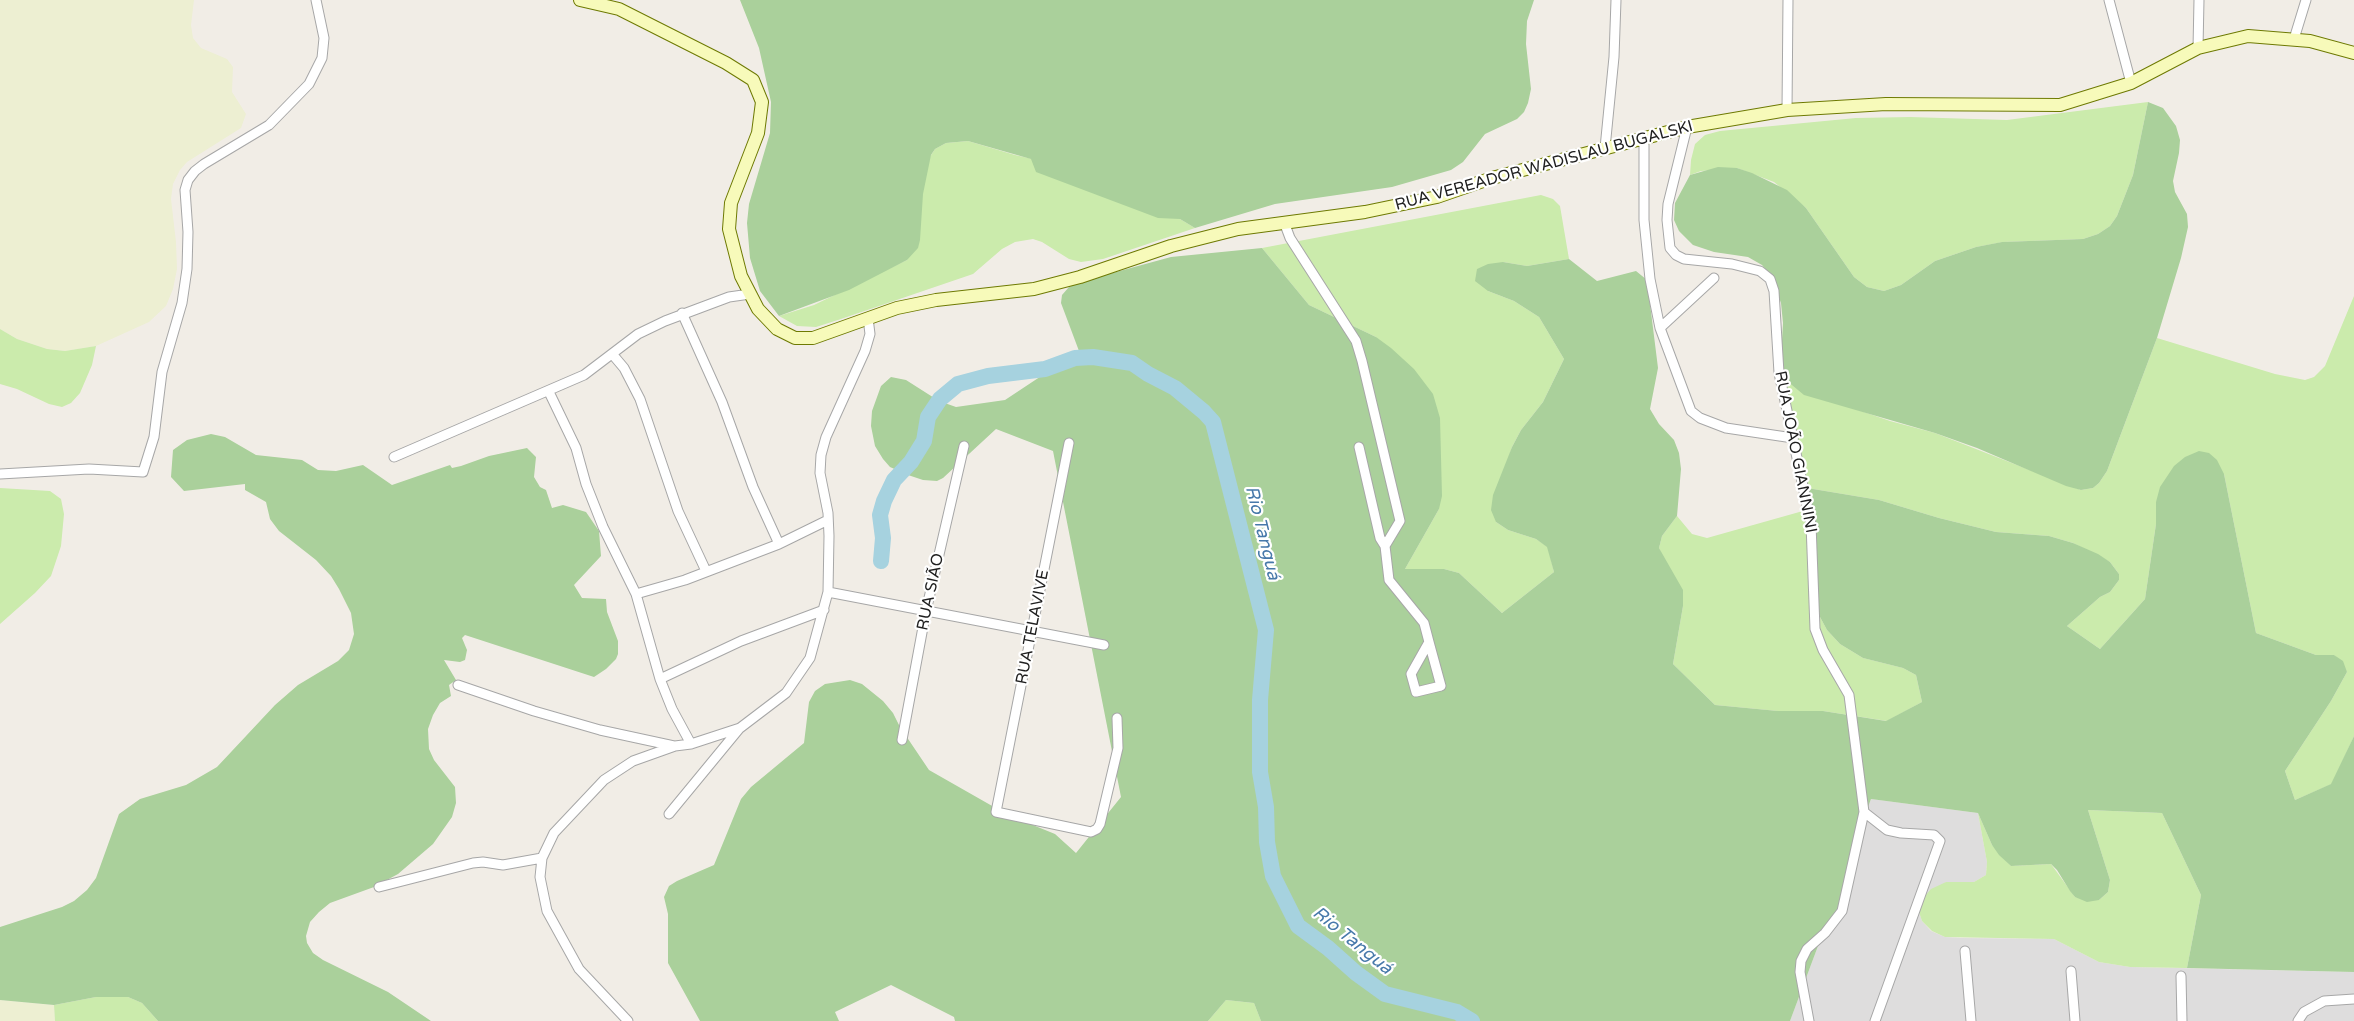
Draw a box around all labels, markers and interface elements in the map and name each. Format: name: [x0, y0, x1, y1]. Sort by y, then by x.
street label: RUA VEREADOR WADISLAU BUGALSKI: [1393, 117, 1695, 215]
street label: RUA JOÃO GIANNINI: [1770, 369, 1820, 535]
water label: Rio Tanguá: [1240, 484, 1284, 582]
street label: RUA SIÃO: [913, 552, 949, 632]
street label: RUA TELAVIVE: [1012, 568, 1054, 686]
water label: Rio Tanguá: [1308, 902, 1396, 980]

